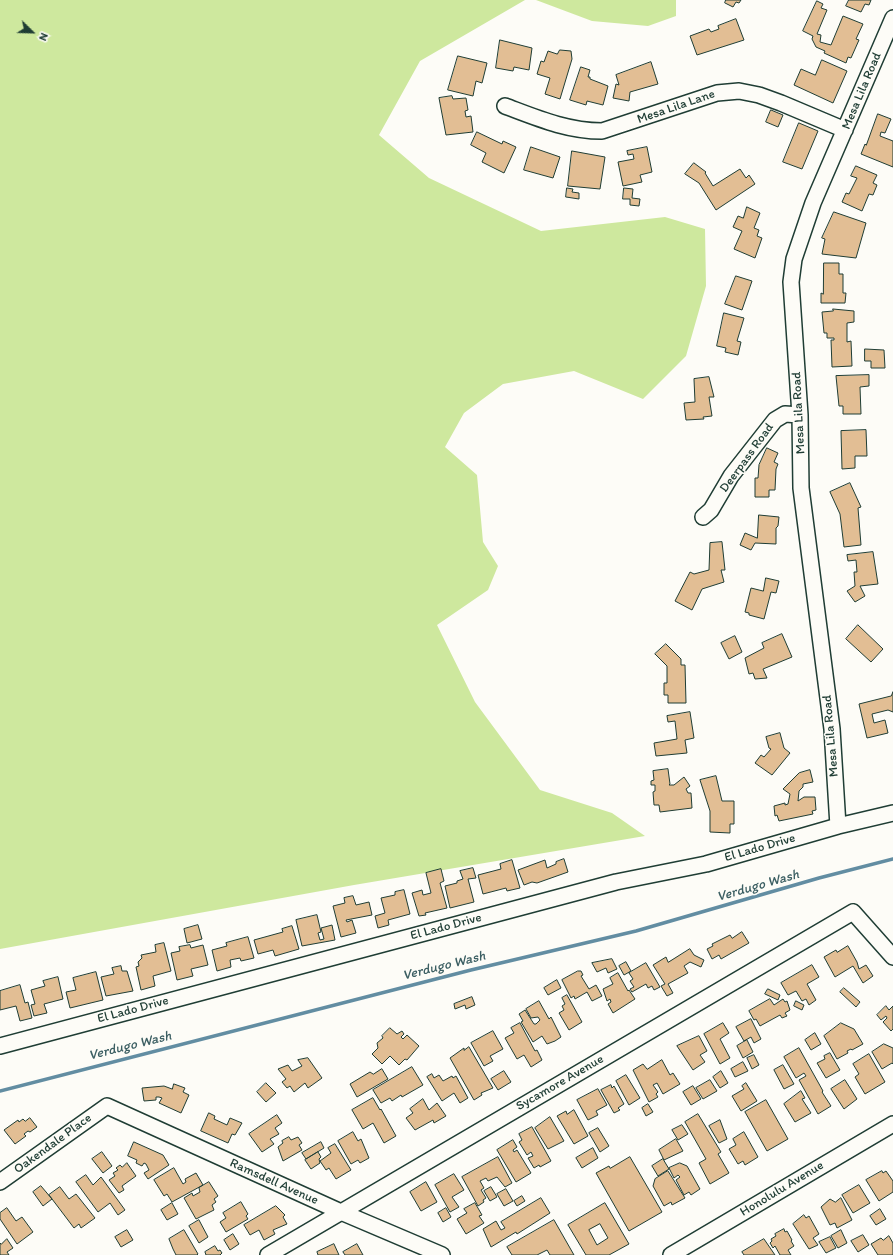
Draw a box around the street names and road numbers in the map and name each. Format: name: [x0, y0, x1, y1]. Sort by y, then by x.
street label: Mesa Lila Road: [839, 50, 885, 132]
street label: Mesa Lila Lane: [635, 86, 717, 128]
street label: Mesa Lila Road: [789, 371, 809, 455]
street label: Deerpass Road: [717, 420, 777, 496]
street label: Mesa Lila Road: [820, 694, 842, 778]
street label: El Lado Drive: [723, 830, 797, 866]
street label: El Lado Drive: [409, 910, 483, 944]
street label: El Lado Drive: [96, 993, 170, 1027]
street label: Sycamore Avenue: [513, 1052, 607, 1114]
street label: Oakendale Place: [11, 1111, 95, 1177]
street label: Ramsdell Avenue: [227, 1155, 321, 1209]
street label: Honolulu Avenue: [737, 1158, 827, 1220]

